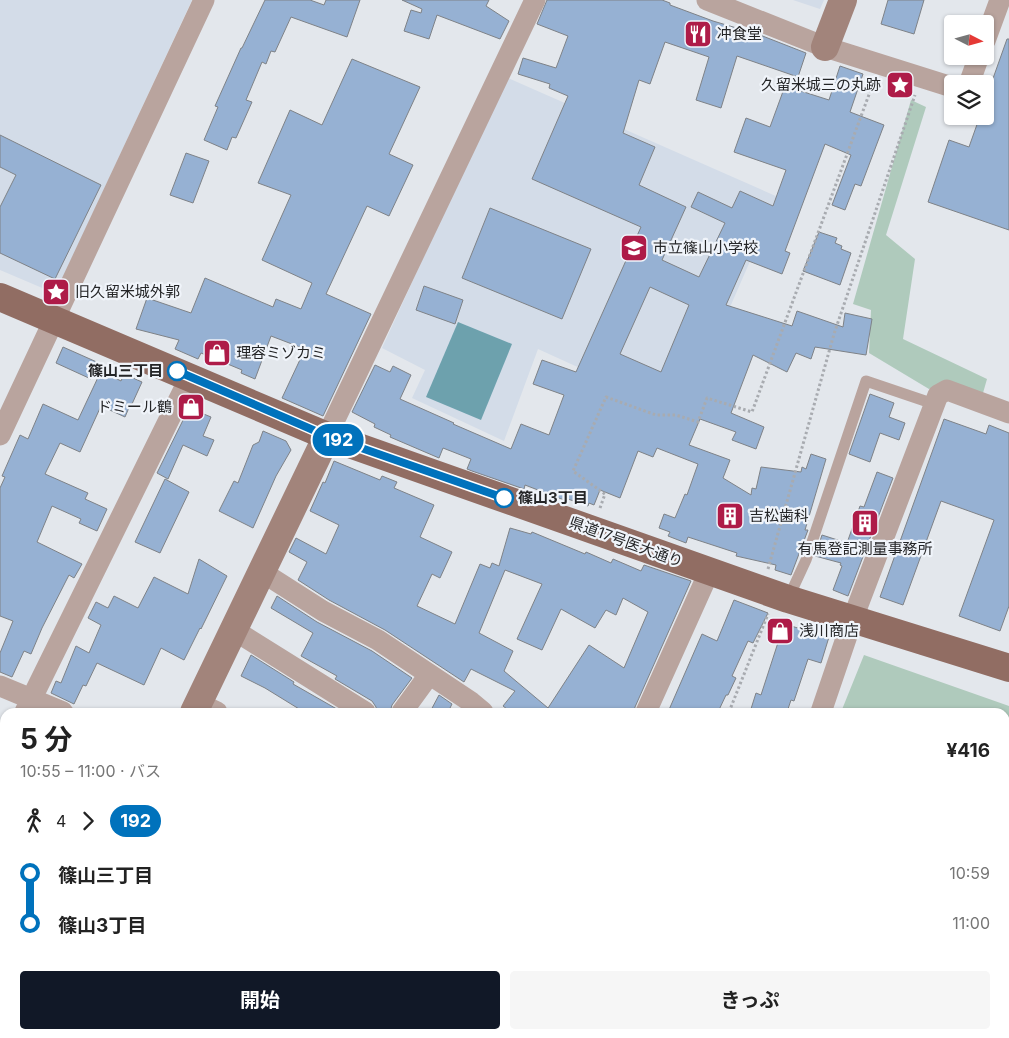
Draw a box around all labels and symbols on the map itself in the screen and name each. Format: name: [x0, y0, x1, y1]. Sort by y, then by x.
north arrow: [944, 15, 994, 65]
restaurant icon: 冲食堂: [683, 19, 713, 49]
place label: 冲食堂: [717, 24, 762, 43]
place icon: 久留米城三の丸跡: [885, 70, 915, 100]
place label: 久留米城三の丸跡: [761, 75, 881, 94]
school or university icon: 市立篠山小学校: [619, 233, 649, 263]
place label: 市立篠山小学校: [653, 238, 758, 257]
place icon: 旧久留米城外郭: [41, 277, 71, 307]
place label: 旧久留米城外郭: [75, 282, 180, 301]
shop icon: 理容ミゾカミ: [202, 338, 232, 368]
place label: 理容ミゾカミ: [236, 343, 326, 362]
place label: 篠山三丁目: [88, 361, 163, 380]
marker: 篠山三丁目: [167, 361, 187, 381]
shop icon: ドミール鶴: [176, 392, 206, 422]
place label: ドミール鶴: [97, 397, 172, 416]
line badge: 192: [309, 424, 367, 456]
marker: 篠山3丁目: [494, 488, 514, 508]
place label: 篠山3丁目: [518, 488, 588, 507]
building icon: 吉松歯科: [715, 501, 745, 531]
place label: 吉松歯科: [749, 506, 809, 525]
building icon: 有馬登記測量事務所: [850, 508, 880, 538]
street label: 県道17号医大通り: [567, 512, 686, 571]
place label: 有馬登記測量事務所: [797, 539, 933, 558]
shop icon: 浅川商店: [765, 616, 795, 646]
place label: 浅川商店: [799, 621, 859, 640]

